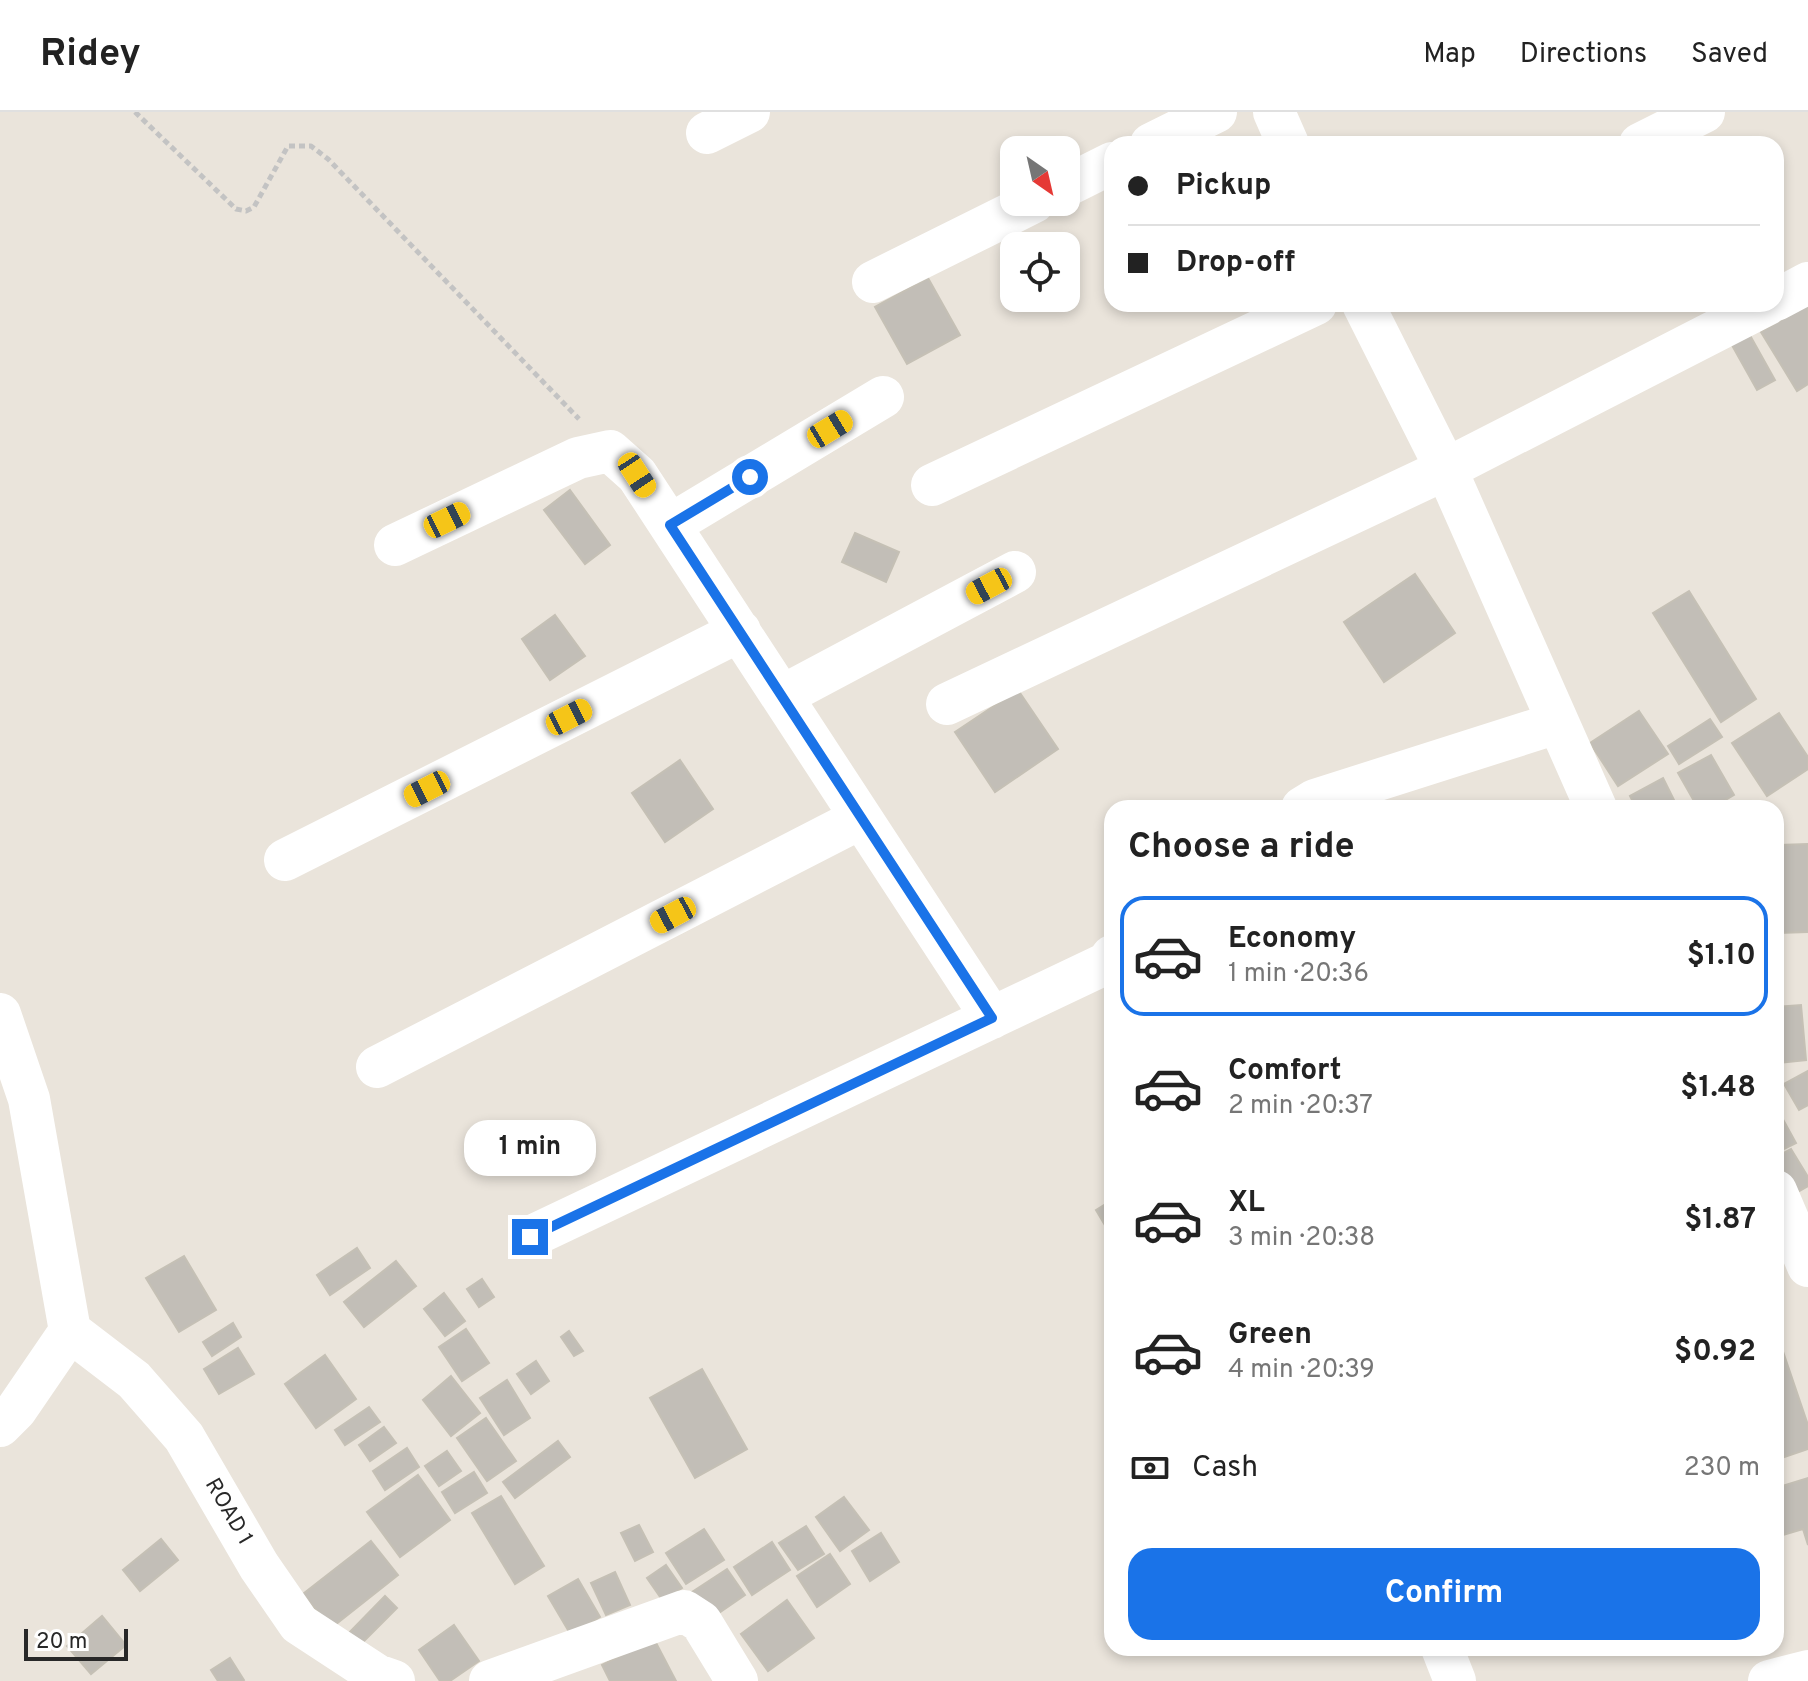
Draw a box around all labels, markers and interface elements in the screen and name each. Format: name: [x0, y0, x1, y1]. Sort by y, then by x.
text: Ridey: [40, 31, 141, 80]
text: Map: [1423, 37, 1476, 73]
text: Directions: [1520, 37, 1647, 73]
text: Saved: [1691, 37, 1768, 73]
north arrow: [1000, 136, 1080, 216]
map controls: [1000, 136, 1080, 312]
text: Pickup: [1176, 168, 1271, 205]
button: locate: [1000, 232, 1080, 312]
text: Drop-off: [1176, 245, 1295, 282]
car: [803, 406, 857, 452]
car: [614, 448, 660, 502]
route start: [732, 459, 768, 495]
car: [420, 499, 474, 541]
car: [962, 564, 1016, 608]
car: [542, 695, 596, 739]
car: [400, 767, 454, 811]
text: Choose a ride: [1128, 825, 1354, 871]
car: [646, 893, 700, 937]
icon: car: [1132, 920, 1204, 992]
text: Economy: [1228, 921, 1356, 958]
text: $1.10: [1687, 938, 1756, 975]
text: 1 min · 20:36: [1228, 958, 1369, 991]
icon: car: [1132, 1052, 1204, 1124]
text: Comfort: [1228, 1053, 1341, 1090]
text: $1.48: [1680, 1070, 1756, 1107]
text: 2 min · 20:37: [1228, 1090, 1373, 1123]
callout: 1 min: [464, 1121, 596, 1177]
text: 1 min: [499, 1131, 561, 1164]
icon: car: [1132, 1184, 1204, 1256]
text: XL: [1228, 1185, 1265, 1222]
text: $1.87: [1684, 1202, 1756, 1239]
route end: [512, 1219, 548, 1255]
text: 3 min · 20:38: [1228, 1222, 1375, 1255]
icon: car: [1132, 1316, 1204, 1388]
text: Green: [1228, 1317, 1312, 1354]
text: $0.92: [1674, 1334, 1756, 1371]
text: 4 min · 20:39: [1228, 1354, 1375, 1387]
icon: cash: [1128, 1446, 1172, 1490]
text: Cash: [1192, 1450, 1258, 1487]
text: 230 m: [1684, 1452, 1760, 1485]
street label: ROAD 1: [198, 1474, 258, 1550]
button: Confirm: [1128, 1548, 1760, 1640]
scale bar: [24, 1625, 128, 1661]
text: 20 m: [36, 1629, 87, 1656]

